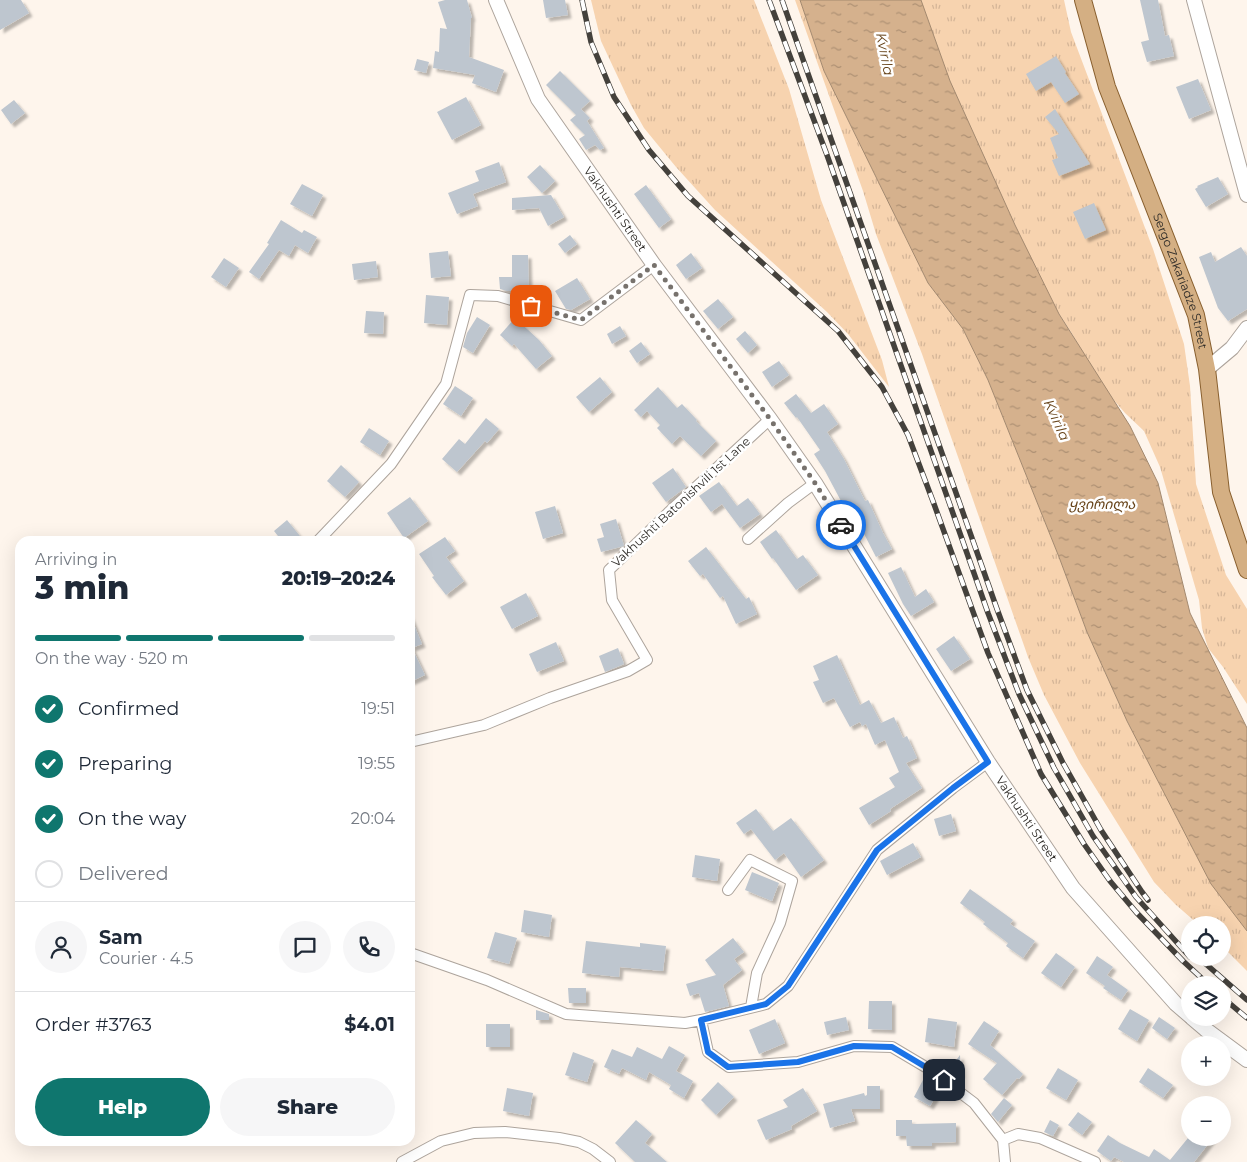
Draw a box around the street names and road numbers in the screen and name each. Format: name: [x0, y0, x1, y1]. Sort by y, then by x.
street label: Vakhushti Street: [581, 164, 650, 254]
street label: Sergo Zakariadze Street: [1150, 211, 1211, 350]
street label: Vakhushti Batonishvili 1st Lane: [608, 433, 753, 570]
street label: Vakhushti Street: [993, 773, 1061, 864]

